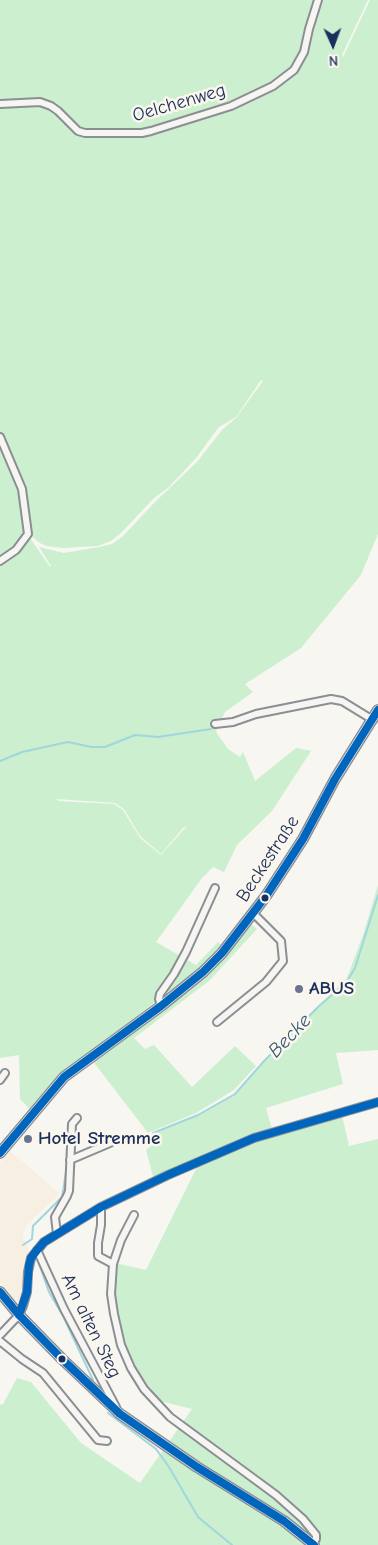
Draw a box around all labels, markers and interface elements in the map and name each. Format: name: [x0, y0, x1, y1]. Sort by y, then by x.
north arrow: [308, 20, 358, 70]
text: N: [329, 52, 338, 69]
street label: Oelchenweg: [130, 79, 228, 127]
street label: Beckestraße: [232, 811, 304, 907]
unlabelled marker: [260, 893, 270, 903]
place label: ABUS: [309, 978, 354, 1000]
marker: ABUS: [293, 983, 305, 995]
water label: Becke: [263, 1009, 317, 1063]
place label: Hotel Stremme: [38, 1128, 160, 1150]
marker: Hotel Stremme: [22, 1133, 34, 1145]
street label: Am alten Steg: [56, 1270, 126, 1382]
unlabelled marker: [57, 1354, 67, 1364]

